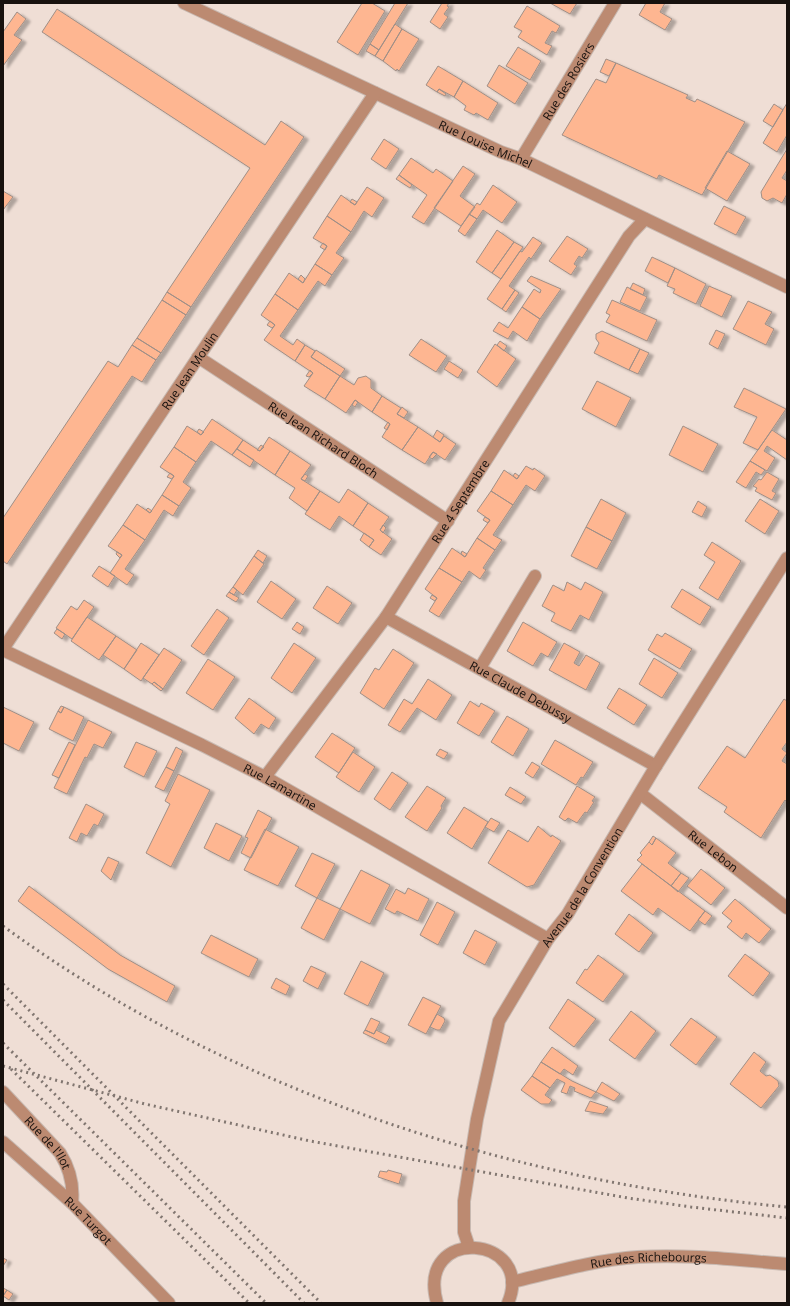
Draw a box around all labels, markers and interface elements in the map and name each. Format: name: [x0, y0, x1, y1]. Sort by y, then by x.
street label: Rue des Rosiers: [538, 39, 598, 123]
street label: Rue Louise Michel: [436, 116, 535, 172]
street label: Rue Jean Moulin: [157, 328, 222, 413]
street label: Rue Jean Richard Bloch: [265, 397, 382, 482]
street label: Rue 4 Septembre: [427, 456, 493, 546]
street label: Rue Claude Debussy: [467, 656, 576, 727]
street label: Rue Lamartine: [241, 759, 320, 814]
street label: Avenue de la Convention: [537, 824, 626, 950]
street label: Rue Lebon: [685, 826, 742, 876]
street label: Rue de l'Ilot: [21, 1112, 76, 1172]
street label: Rue Turgot: [61, 1192, 116, 1248]
street label: Rue des Richebourgs: [589, 1248, 708, 1272]

